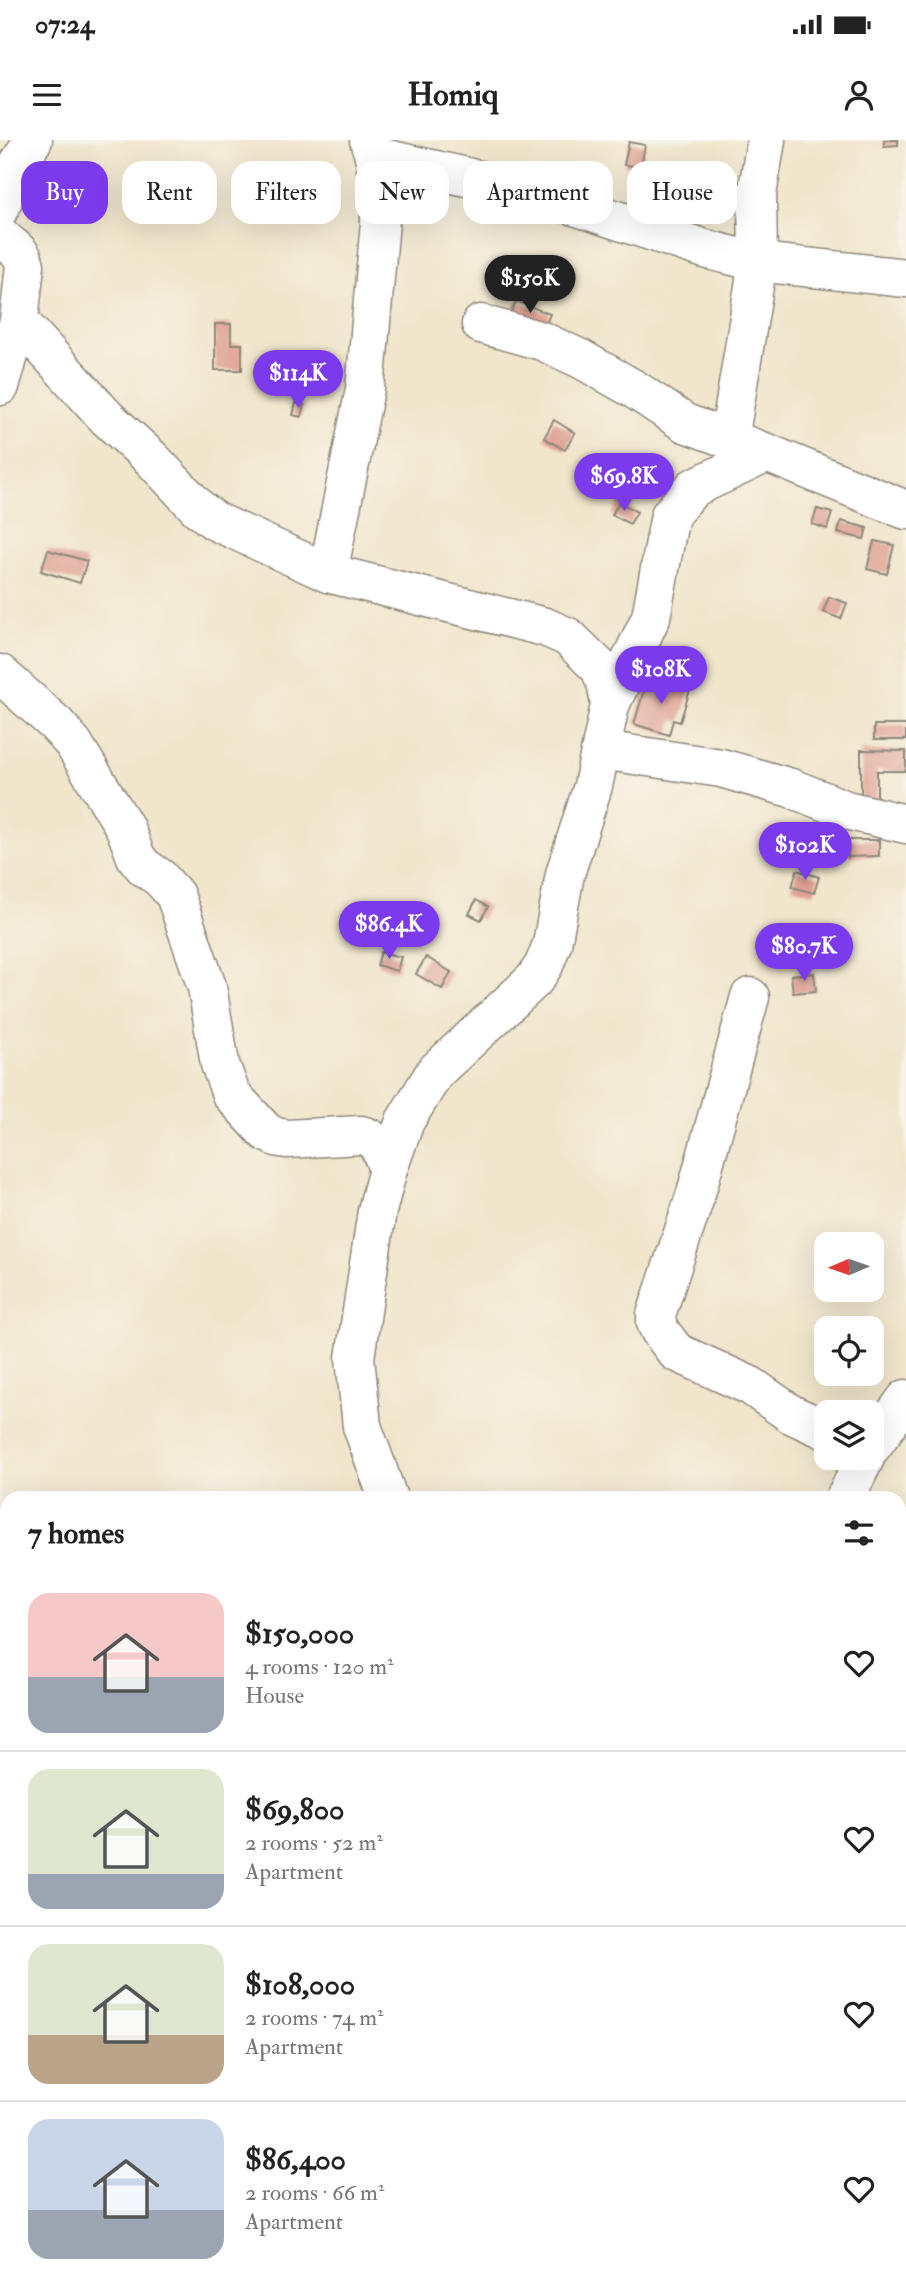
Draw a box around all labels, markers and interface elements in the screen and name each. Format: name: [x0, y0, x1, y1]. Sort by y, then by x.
text: 07:24: [35, 9, 94, 41]
text: Homiq: [407, 75, 499, 115]
icon: menu: [28, 76, 66, 114]
icon: person: [840, 76, 878, 114]
chip: Buy: [21, 161, 108, 224]
chip: Rent: [122, 161, 217, 224]
chip: Filters: [231, 161, 341, 224]
chip: New: [355, 161, 449, 224]
chip: Apartment: [463, 161, 613, 224]
chip: House: [627, 161, 737, 224]
pin: $150K: [481, 256, 579, 315]
text: $150K: [501, 263, 559, 292]
pin: $114K: [249, 350, 347, 410]
text: $114K: [269, 358, 327, 387]
pin: $69.8K: [567, 454, 681, 513]
text: $69.8K: [590, 461, 658, 490]
pin: $108K: [612, 646, 710, 706]
text: $108K: [631, 654, 691, 683]
pin: $102K: [756, 822, 854, 882]
text: $102K: [775, 830, 835, 859]
pin: $86.4K: [332, 902, 446, 961]
text: $86.4K: [355, 909, 423, 938]
pin: $80.7K: [747, 924, 861, 983]
text: $80.7K: [771, 931, 837, 960]
north arrow: [814, 1232, 884, 1302]
map controls: [814, 1232, 884, 1470]
button: locate: [814, 1316, 884, 1386]
button: layers: [814, 1400, 884, 1470]
icon: filters: [840, 1514, 878, 1552]
text: 7 homes: [28, 1515, 124, 1552]
text: $150,000: [245, 1615, 354, 1652]
icon: home: [84, 1621, 168, 1705]
icon: heart: [840, 1644, 878, 1682]
text: 4 rooms · 120 m²: [245, 1652, 394, 1681]
text: House: [245, 1681, 304, 1710]
text: $69,800: [245, 1791, 344, 1828]
icon: home: [84, 1797, 168, 1881]
icon: heart: [840, 1820, 878, 1858]
text: 2 rooms · 52 m²: [245, 1828, 383, 1857]
text: Apartment: [245, 1857, 343, 1886]
text: $108,000: [245, 1966, 355, 2003]
icon: home: [84, 1972, 168, 2056]
icon: heart: [840, 1995, 878, 2033]
text: 2 rooms · 74 m²: [245, 2003, 384, 2032]
text: Apartment: [245, 2032, 343, 2061]
text: $86,400: [245, 2141, 346, 2178]
icon: home: [84, 2147, 168, 2231]
icon: heart: [840, 2170, 878, 2208]
text: 2 rooms · 66 m²: [245, 2178, 384, 2207]
text: Apartment: [245, 2207, 343, 2236]

